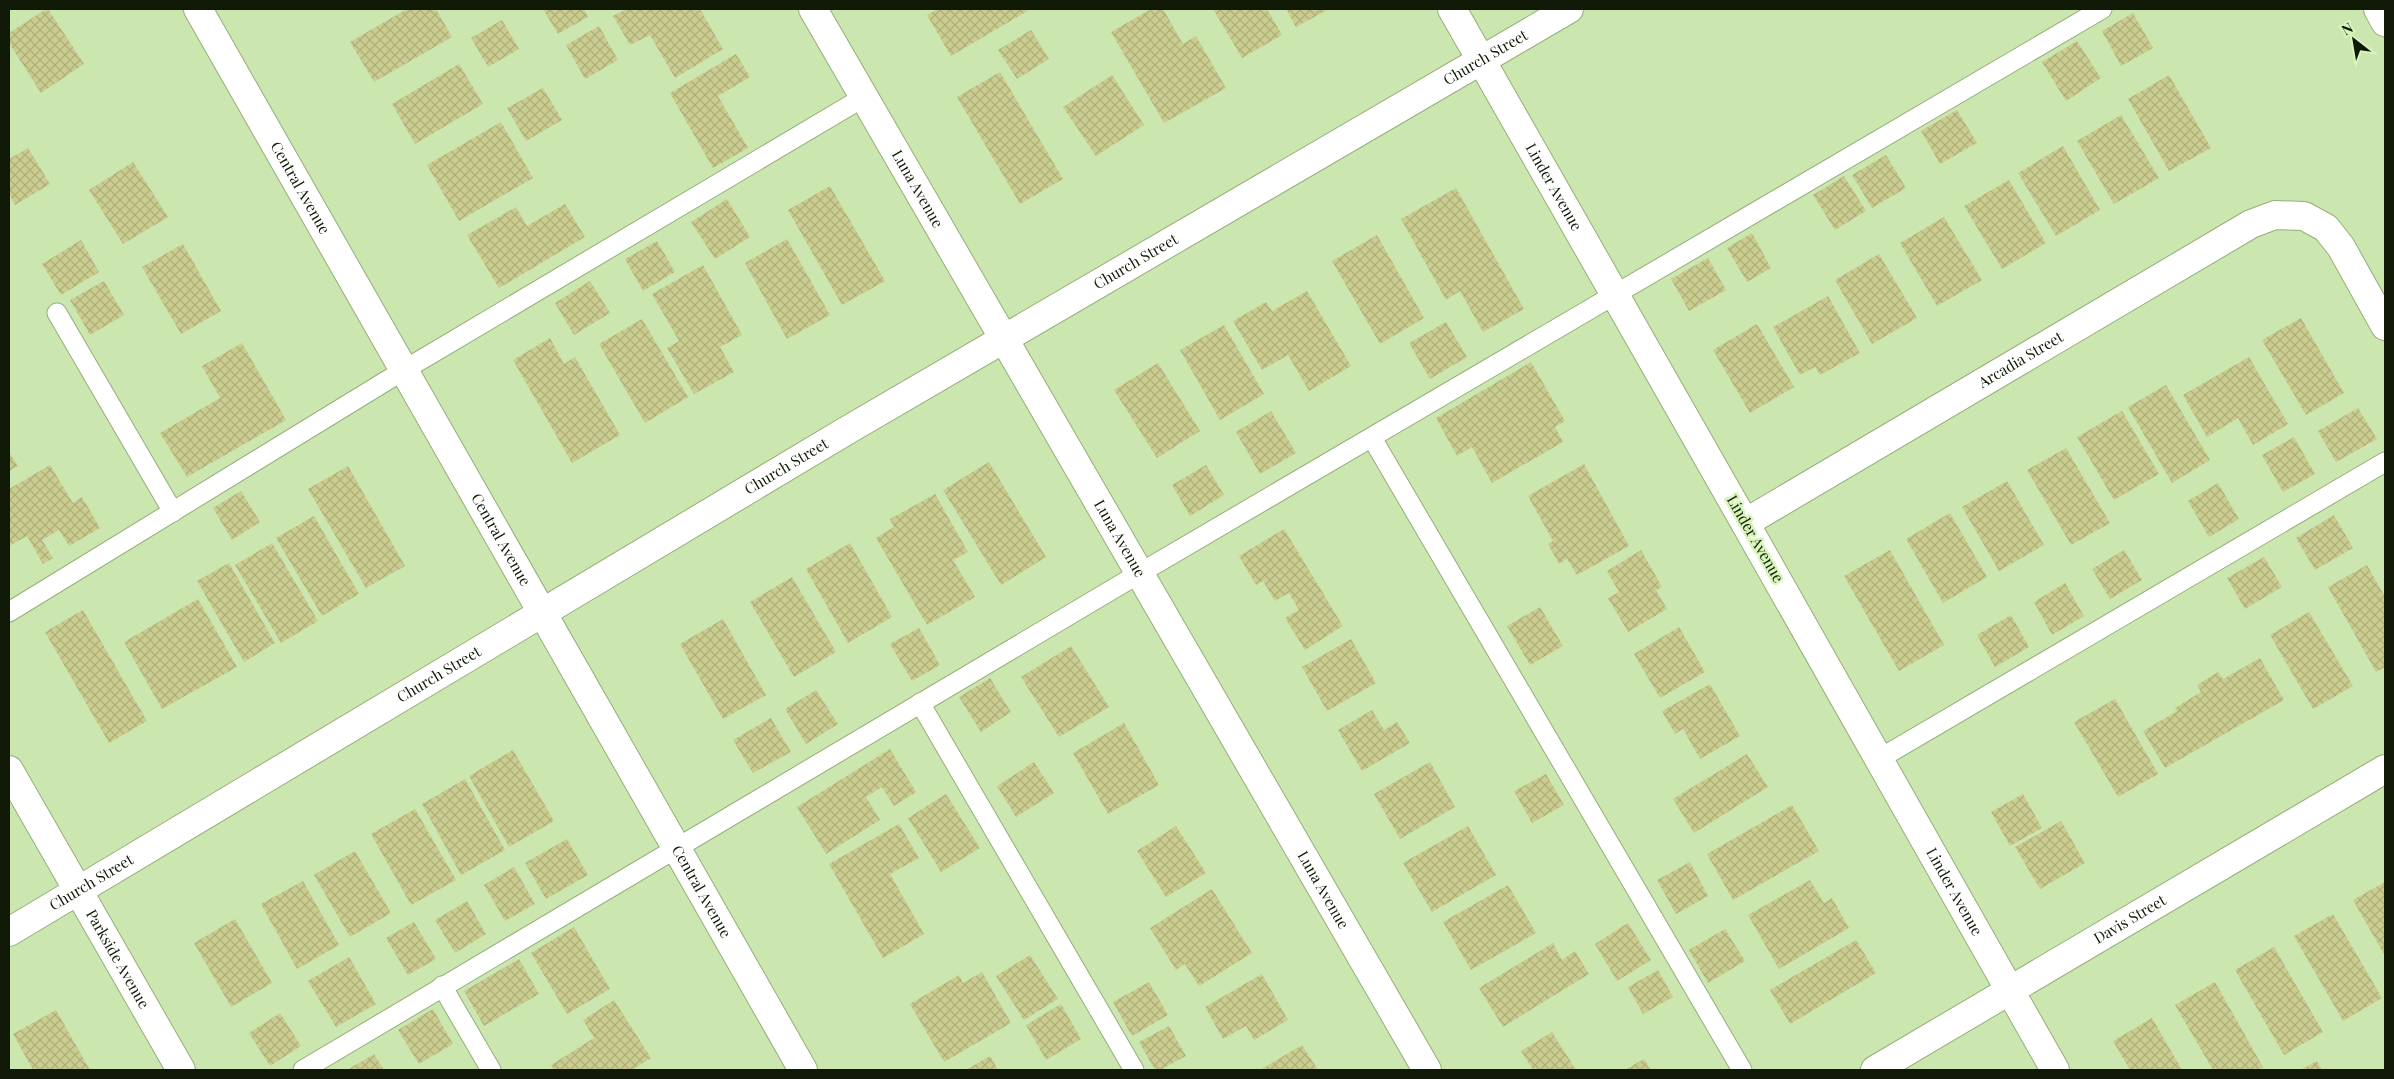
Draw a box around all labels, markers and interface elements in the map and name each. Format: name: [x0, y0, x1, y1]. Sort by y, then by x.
north arrow: [2329, 15, 2379, 65]
text: N: [2338, 18, 2356, 39]
street label: Church Street: [1439, 24, 1531, 89]
street label: Central Avenue: [267, 138, 335, 237]
street label: Linder Avenue: [1522, 139, 1587, 234]
street label: Luna Avenue: [888, 146, 948, 231]
street label: Church Street: [1089, 228, 1182, 293]
street label: Arcadia Street: [1973, 326, 2067, 392]
street label: Church Street: [740, 433, 832, 499]
street label: Central Avenue: [467, 489, 536, 589]
street label: Linder Avenue: [1723, 491, 1789, 586]
street label: Luna Avenue: [1090, 496, 1151, 581]
street label: Church Street: [393, 641, 485, 707]
street label: Central Avenue: [668, 841, 736, 941]
street label: Linder Avenue: [1922, 844, 1988, 939]
street label: Luna Avenue: [1293, 847, 1354, 932]
street label: Church Street: [45, 849, 137, 915]
street label: Davis Street: [2090, 889, 2170, 948]
street label: Parkside Avenue: [82, 905, 155, 1012]

